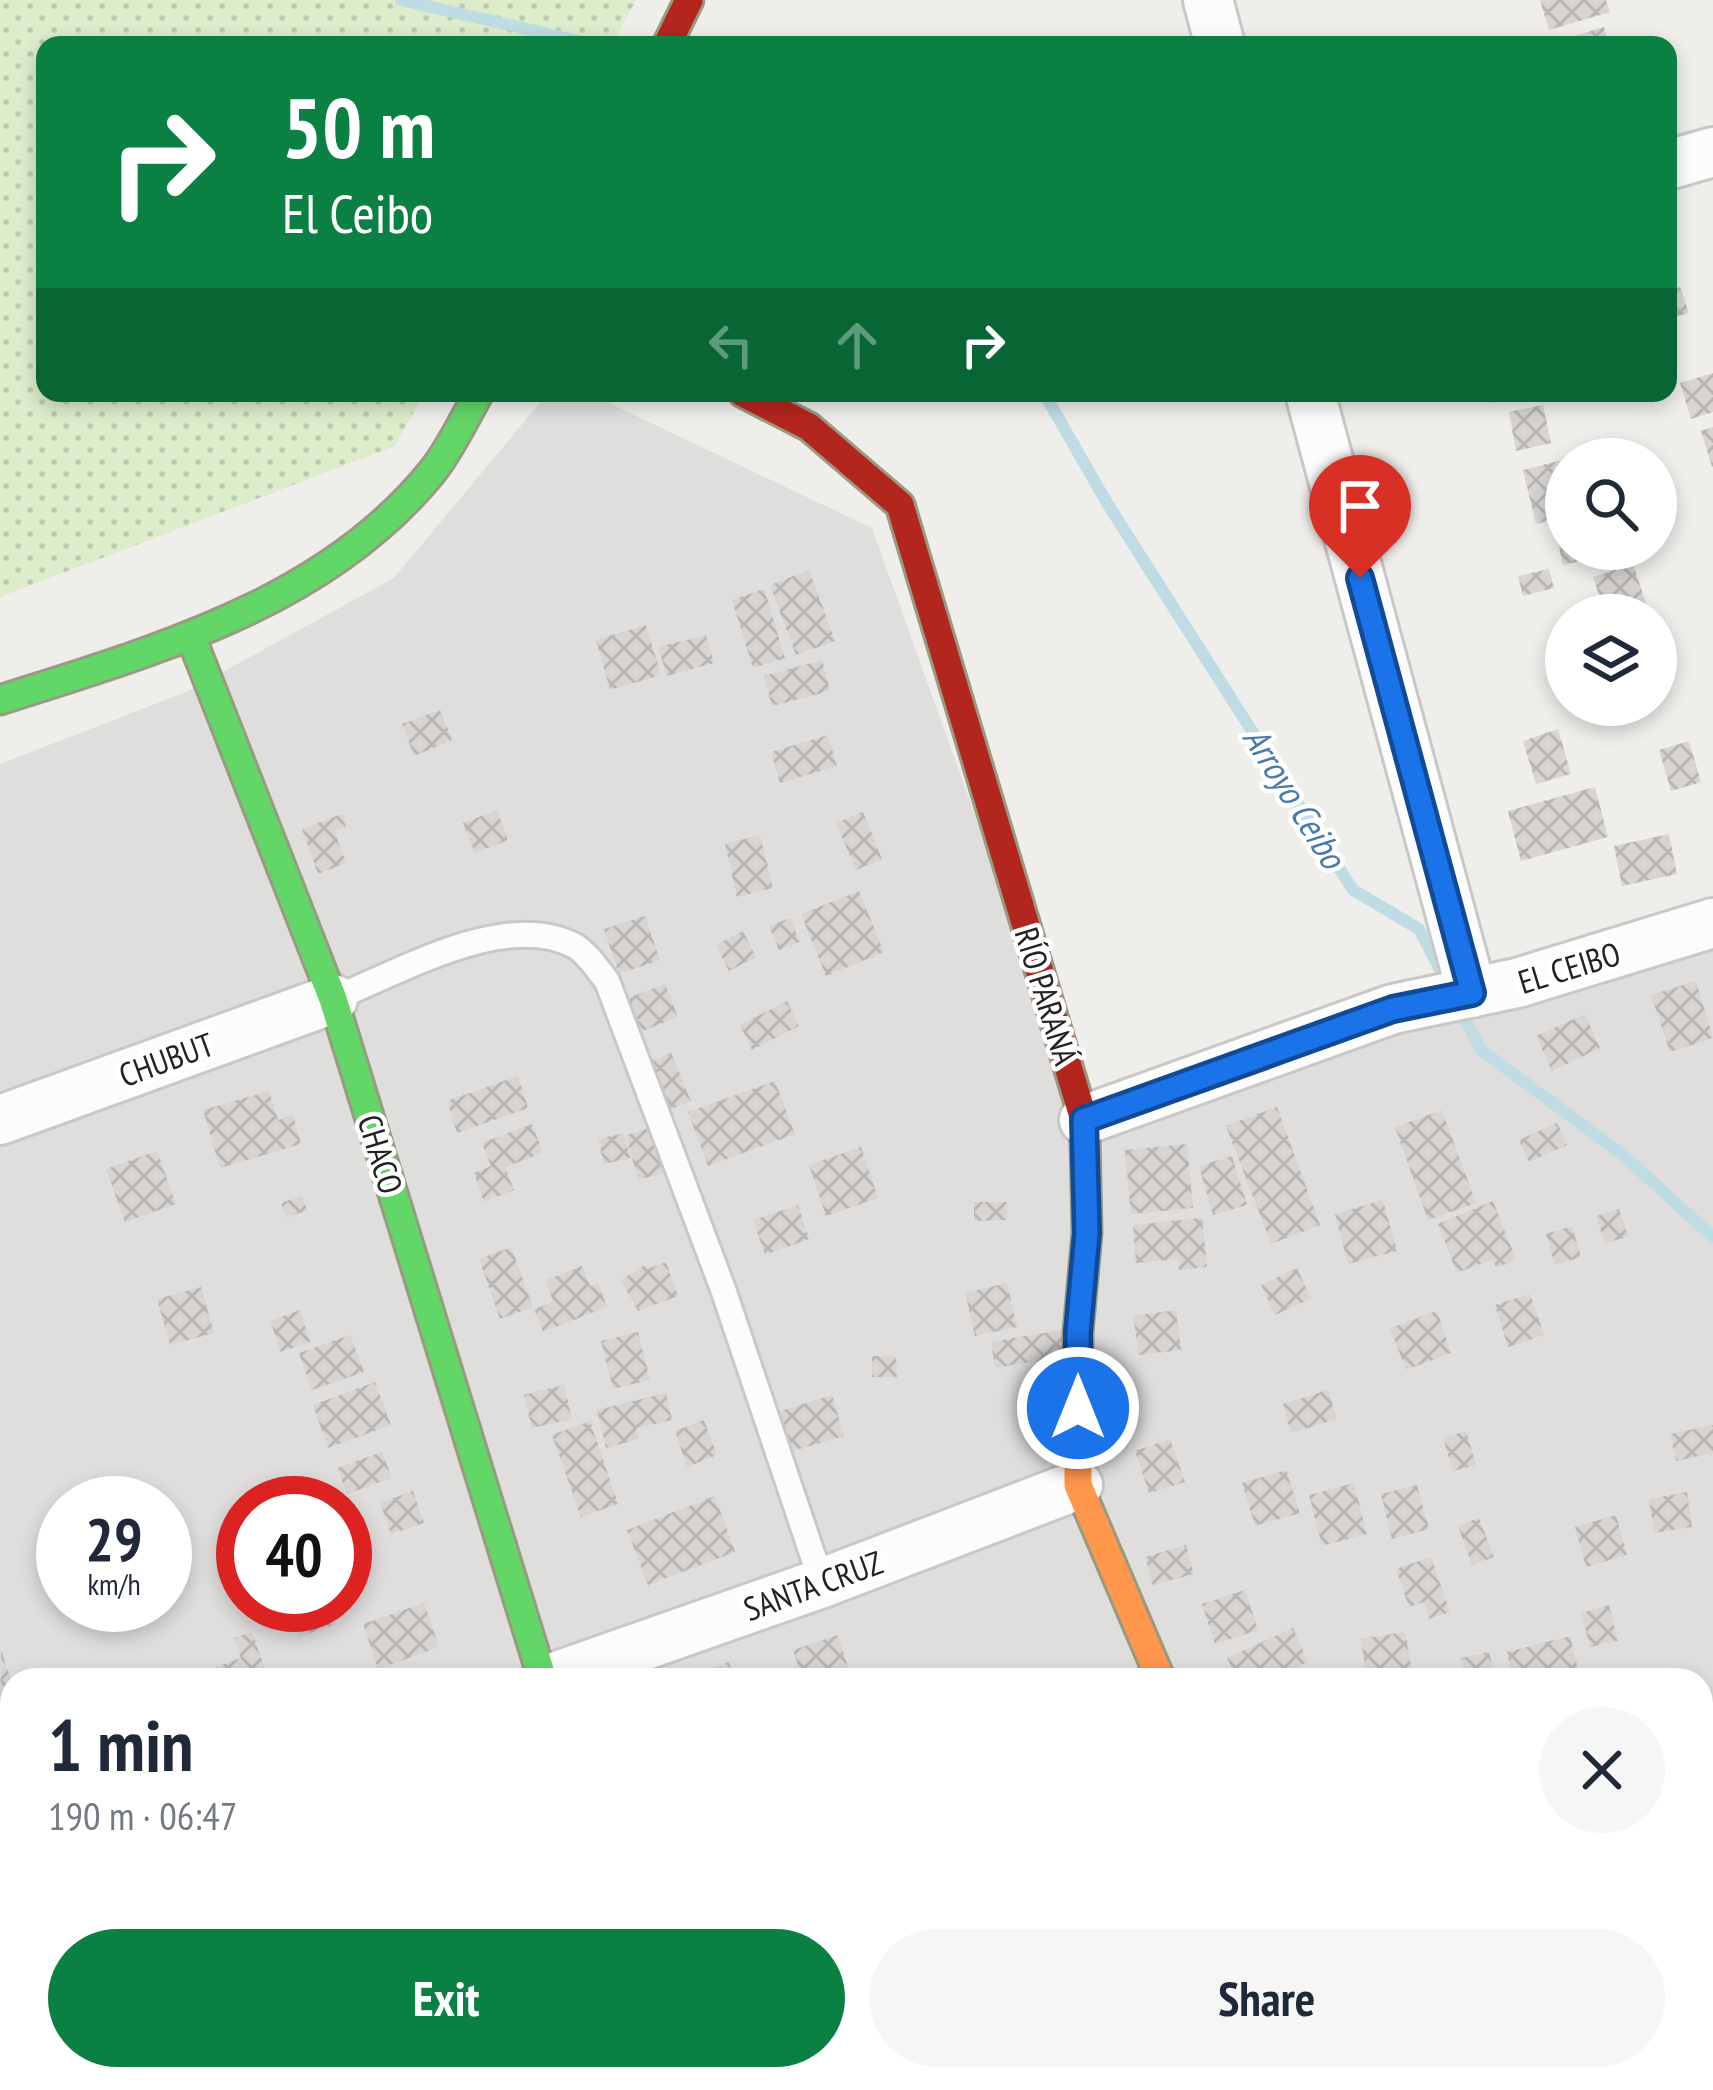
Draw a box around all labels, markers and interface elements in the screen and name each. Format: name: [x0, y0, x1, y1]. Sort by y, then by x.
text: 50 m: [282, 72, 435, 181]
icon: right: [84, 84, 240, 240]
text: El Ceibo: [282, 178, 433, 248]
icon: left: [698, 312, 764, 378]
icon: ahead: [824, 312, 890, 378]
icon: right: [950, 312, 1016, 378]
map controls: [1545, 438, 1677, 726]
button: search: [1545, 438, 1677, 570]
pin: [1309, 455, 1411, 578]
icon: arrive: [1327, 473, 1393, 539]
button: layers: [1545, 594, 1677, 726]
water label: Arroyo Ceibo: [1233, 718, 1358, 879]
street label: RÍO PARANÁ: [1006, 922, 1088, 1070]
street label: EL CEIBO: [1513, 931, 1625, 1003]
street label: CHUBUT: [113, 1022, 219, 1096]
street label: CHACO: [349, 1109, 413, 1199]
position arrow: [1015, 1345, 1141, 1471]
speed limit sign: 40: [216, 1476, 372, 1632]
text: 29: [85, 1500, 143, 1578]
street label: SANTA CRUZ: [738, 1540, 888, 1630]
text: km/h: [87, 1564, 141, 1603]
text: 1 min: [48, 1698, 193, 1791]
button: close: [1539, 1707, 1665, 1833]
text: 190 m · 06:47: [48, 1790, 237, 1841]
button: Exit: [48, 1929, 845, 2067]
button: Share: [869, 1929, 1665, 2067]

